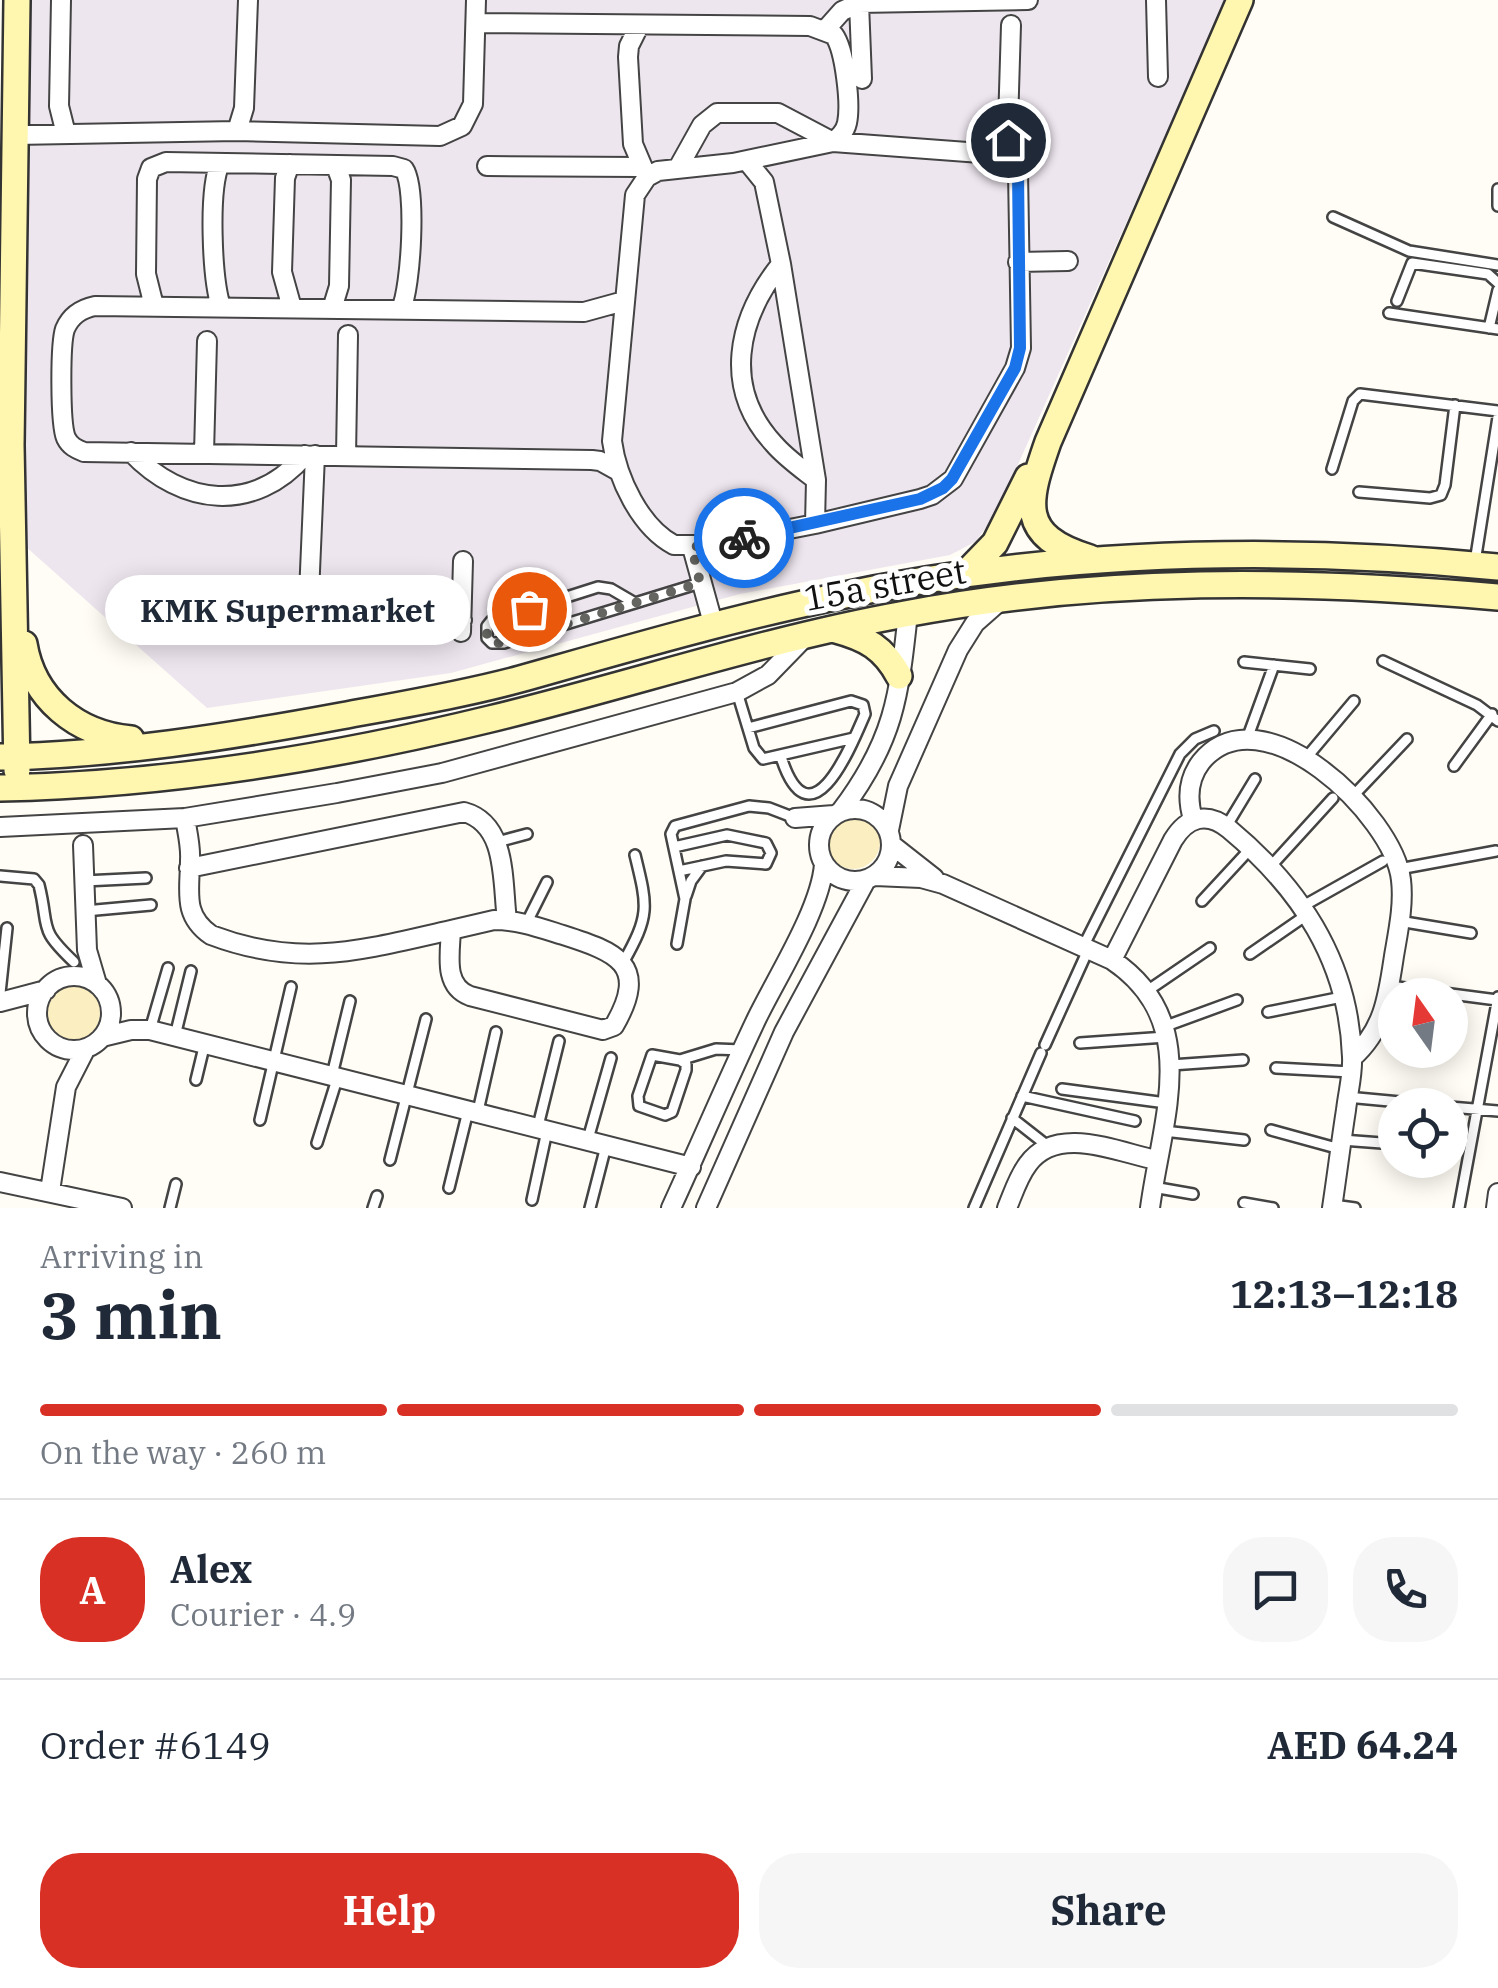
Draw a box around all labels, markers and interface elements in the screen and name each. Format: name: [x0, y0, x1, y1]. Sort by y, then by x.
pin: [966, 98, 1051, 183]
icon: home: [981, 113, 1036, 168]
courier: [694, 488, 794, 588]
icon: bike: [717, 511, 772, 566]
street label: 15a street: [800, 547, 969, 621]
pin: [487, 567, 572, 652]
callout: KMK Supermarket: [104, 574, 469, 644]
icon: bag: [502, 582, 557, 637]
text: KMK Supermarket: [140, 589, 435, 631]
north arrow: [1378, 978, 1468, 1068]
map controls: [1378, 978, 1468, 1178]
button: locate: [1378, 1088, 1468, 1178]
text: Arriving in: [40, 1235, 203, 1277]
text: 12:13–12:18: [1230, 1269, 1458, 1318]
text: 3 min: [40, 1272, 222, 1357]
text: On the way · 260 m: [40, 1431, 326, 1473]
button: chat: [1223, 1537, 1328, 1642]
button: phone: [1353, 1537, 1458, 1642]
text: Alex: [170, 1544, 252, 1593]
text: A: [79, 1565, 106, 1614]
text: Courier · 4.9: [170, 1593, 356, 1635]
text: Order #6149: [40, 1720, 271, 1769]
text: AED 64.24: [1267, 1720, 1458, 1769]
button: Help: [40, 1853, 739, 1968]
button: Share: [759, 1853, 1458, 1968]

